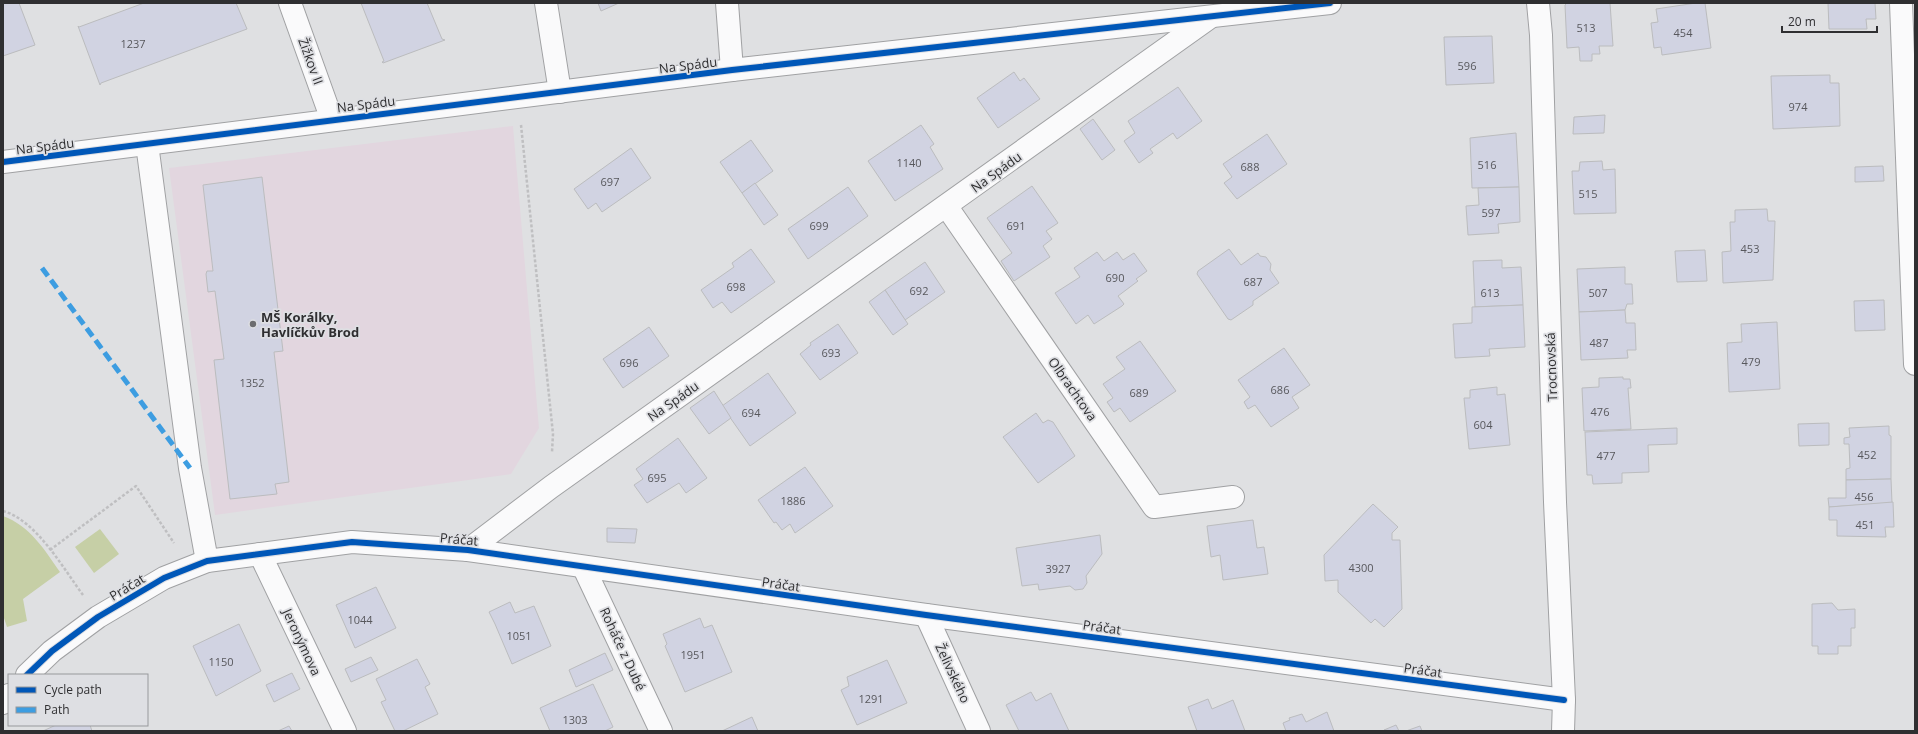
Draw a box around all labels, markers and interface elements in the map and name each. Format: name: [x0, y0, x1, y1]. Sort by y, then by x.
scale bar: [1782, 8, 1877, 34]
text: 20 m: [1788, 13, 1816, 30]
house number: 513: [1577, 20, 1595, 35]
house number: 454: [1674, 25, 1693, 40]
street label: Žižkov II: [294, 35, 328, 87]
house number: 1237: [120, 36, 146, 51]
street label: Na Spádu: [658, 52, 718, 78]
house number: 596: [1458, 58, 1476, 73]
street label: Na Spádu: [336, 91, 396, 117]
house number: 974: [1789, 99, 1808, 114]
street label: Na Spádu: [15, 133, 75, 159]
street label: Na Spádu: [967, 147, 1025, 197]
house number: 1140: [896, 155, 922, 170]
house number: 516: [1478, 157, 1496, 172]
house number: 688: [1241, 159, 1259, 174]
house number: 697: [601, 174, 619, 189]
house number: 515: [1579, 186, 1597, 201]
house number: 597: [1482, 205, 1500, 220]
house number: 699: [810, 218, 828, 233]
house number: 691: [1007, 218, 1025, 233]
house number: 453: [1741, 241, 1759, 256]
house number: 690: [1106, 270, 1124, 285]
house number: 687: [1244, 274, 1262, 289]
house number: 698: [727, 279, 745, 294]
house number: 692: [910, 283, 928, 298]
house number: 613: [1481, 285, 1499, 300]
house number: 507: [1589, 285, 1607, 300]
place label: MŠ Korálky, Havlíčkův Brod: [261, 308, 359, 341]
marker: MŠ Korálky, Havlíčkův Brod: [248, 319, 258, 329]
street label: Trocnovská: [1541, 332, 1561, 402]
house number: 487: [1590, 335, 1608, 350]
house number: 693: [822, 345, 840, 360]
street label: Olbrachtova: [1044, 353, 1102, 425]
house number: 479: [1742, 354, 1760, 369]
house number: 696: [620, 355, 638, 370]
house number: 1352: [239, 375, 265, 390]
street label: Na Spádu: [644, 377, 702, 425]
house number: 686: [1271, 382, 1289, 397]
house number: 689: [1130, 385, 1148, 400]
house number: 476: [1591, 404, 1609, 419]
house number: 694: [742, 405, 761, 420]
house number: 604: [1474, 417, 1493, 432]
house number: 452: [1858, 447, 1876, 462]
house number: 477: [1597, 448, 1615, 463]
house number: 695: [648, 470, 666, 485]
house number: 456: [1855, 489, 1873, 504]
house number: 1886: [780, 493, 806, 508]
house number: 451: [1856, 517, 1874, 532]
street label: Práčat: [439, 528, 479, 550]
house number: 4300: [1348, 560, 1374, 575]
house number: 3927: [1045, 561, 1071, 576]
street label: Práčat: [106, 569, 148, 605]
street label: Práčat: [761, 572, 802, 596]
street label: Jeronýmova: [278, 604, 325, 678]
street label: Roháče z Dubé: [596, 604, 650, 694]
house number: 1044: [347, 612, 373, 627]
street label: Práčat: [1082, 615, 1123, 639]
house number: 1051: [506, 628, 532, 643]
street label: Želivského: [931, 640, 975, 706]
house number: 1951: [680, 647, 706, 662]
house number: 1150: [208, 654, 234, 669]
street label: Práčat: [1403, 658, 1444, 682]
legend: [8, 674, 148, 726]
text: Cycle path: [44, 681, 102, 698]
house number: 1291: [858, 691, 884, 706]
text: Path: [44, 701, 70, 718]
house number: 1303: [562, 712, 588, 727]

